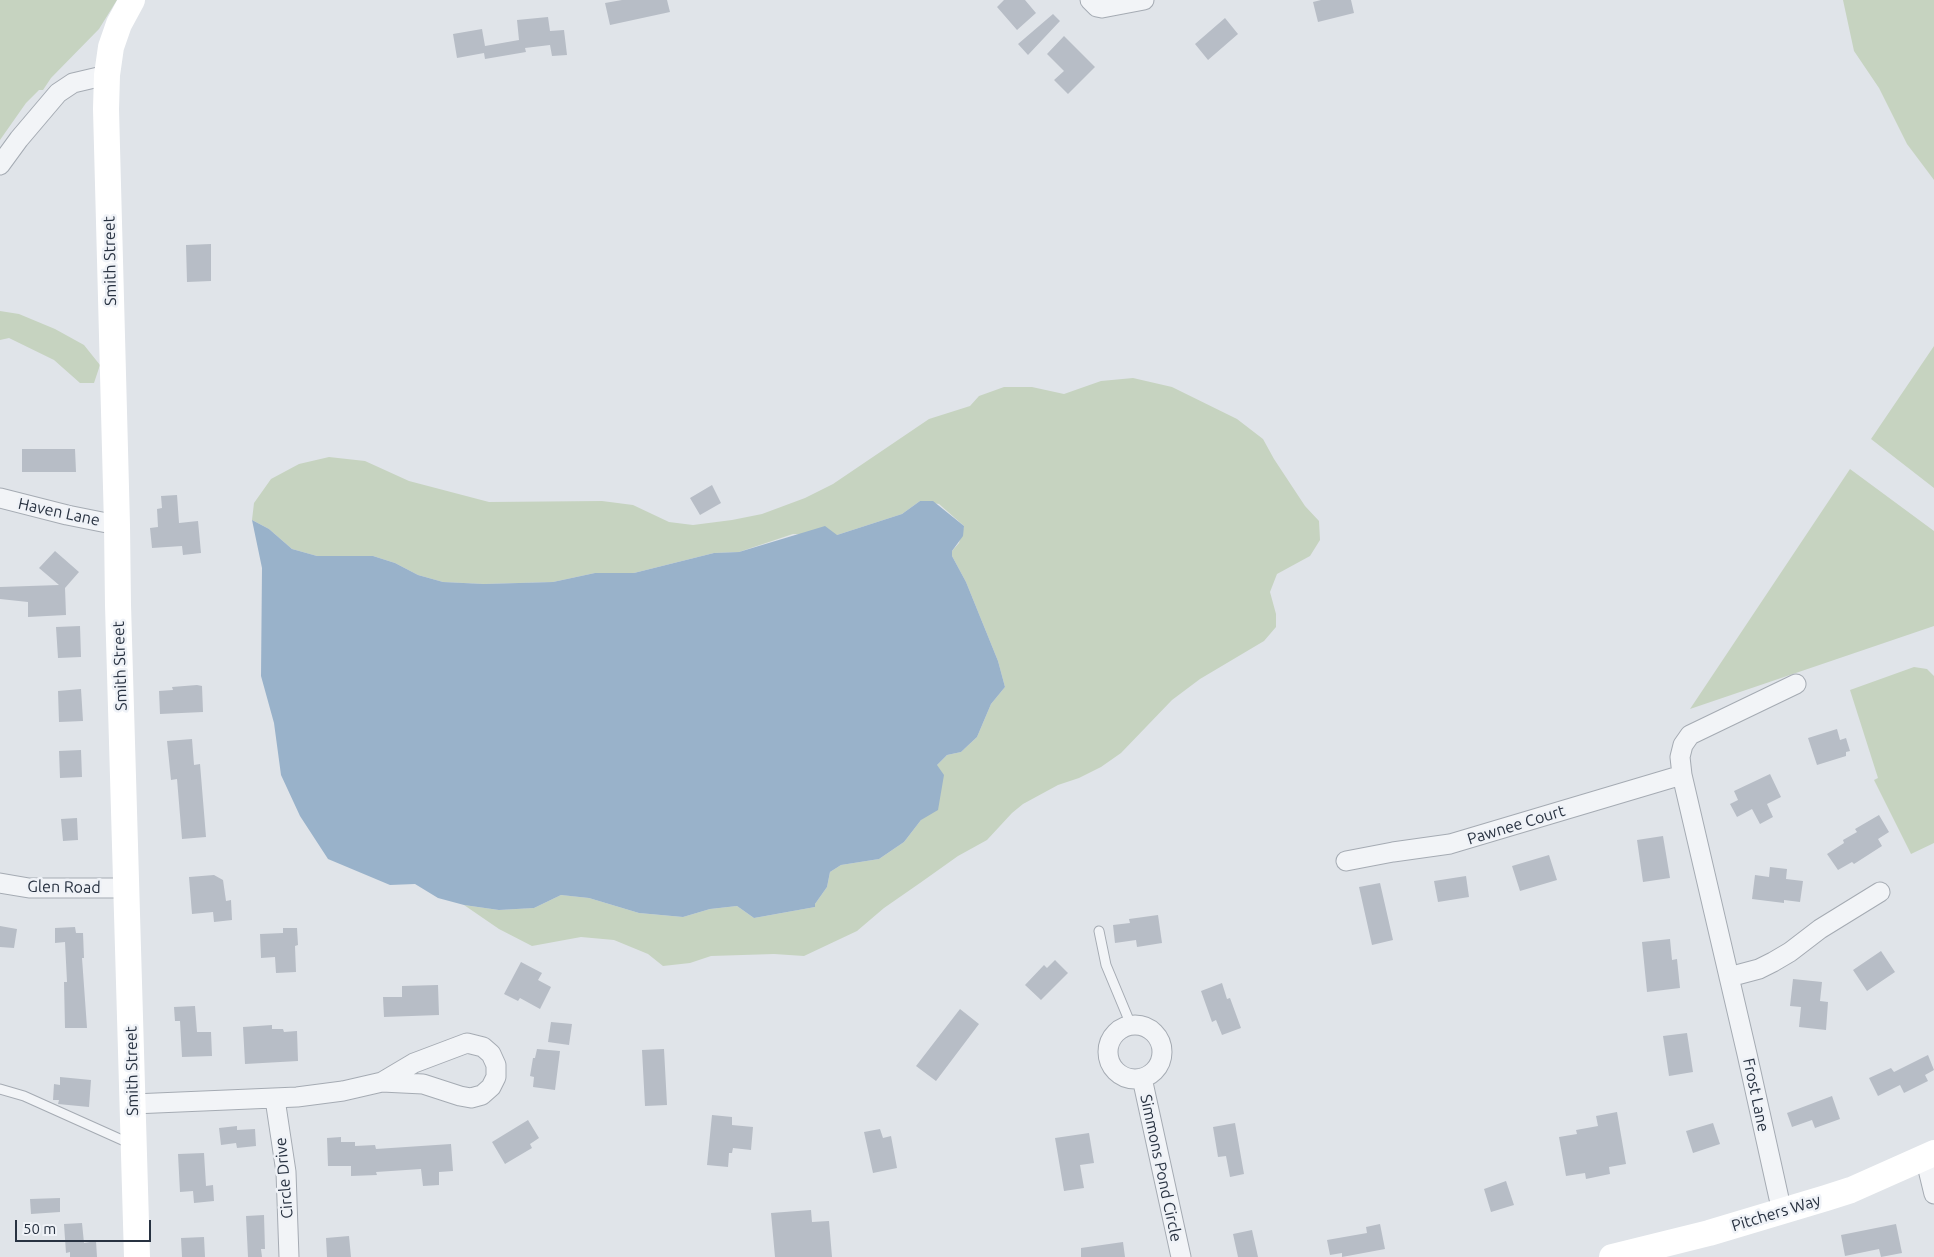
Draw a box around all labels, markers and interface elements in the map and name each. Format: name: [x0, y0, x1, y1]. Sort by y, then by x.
street label: Smith Street: [100, 216, 120, 306]
street label: Haven Lane: [16, 494, 102, 530]
street label: Smith Street: [109, 621, 131, 711]
street label: Pawnee Court: [1465, 801, 1567, 849]
street label: Glen Road: [27, 877, 101, 897]
street label: Smith Street: [122, 1026, 142, 1116]
street label: Frost Lane: [1739, 1056, 1773, 1134]
street label: Simmons Pond Circle: [1136, 1093, 1186, 1243]
street label: Circle Drive: [271, 1136, 297, 1220]
street label: Pitchers Way: [1729, 1190, 1823, 1236]
scale bar: [18, 1210, 154, 1242]
text: 50 m: [23, 1220, 56, 1237]

